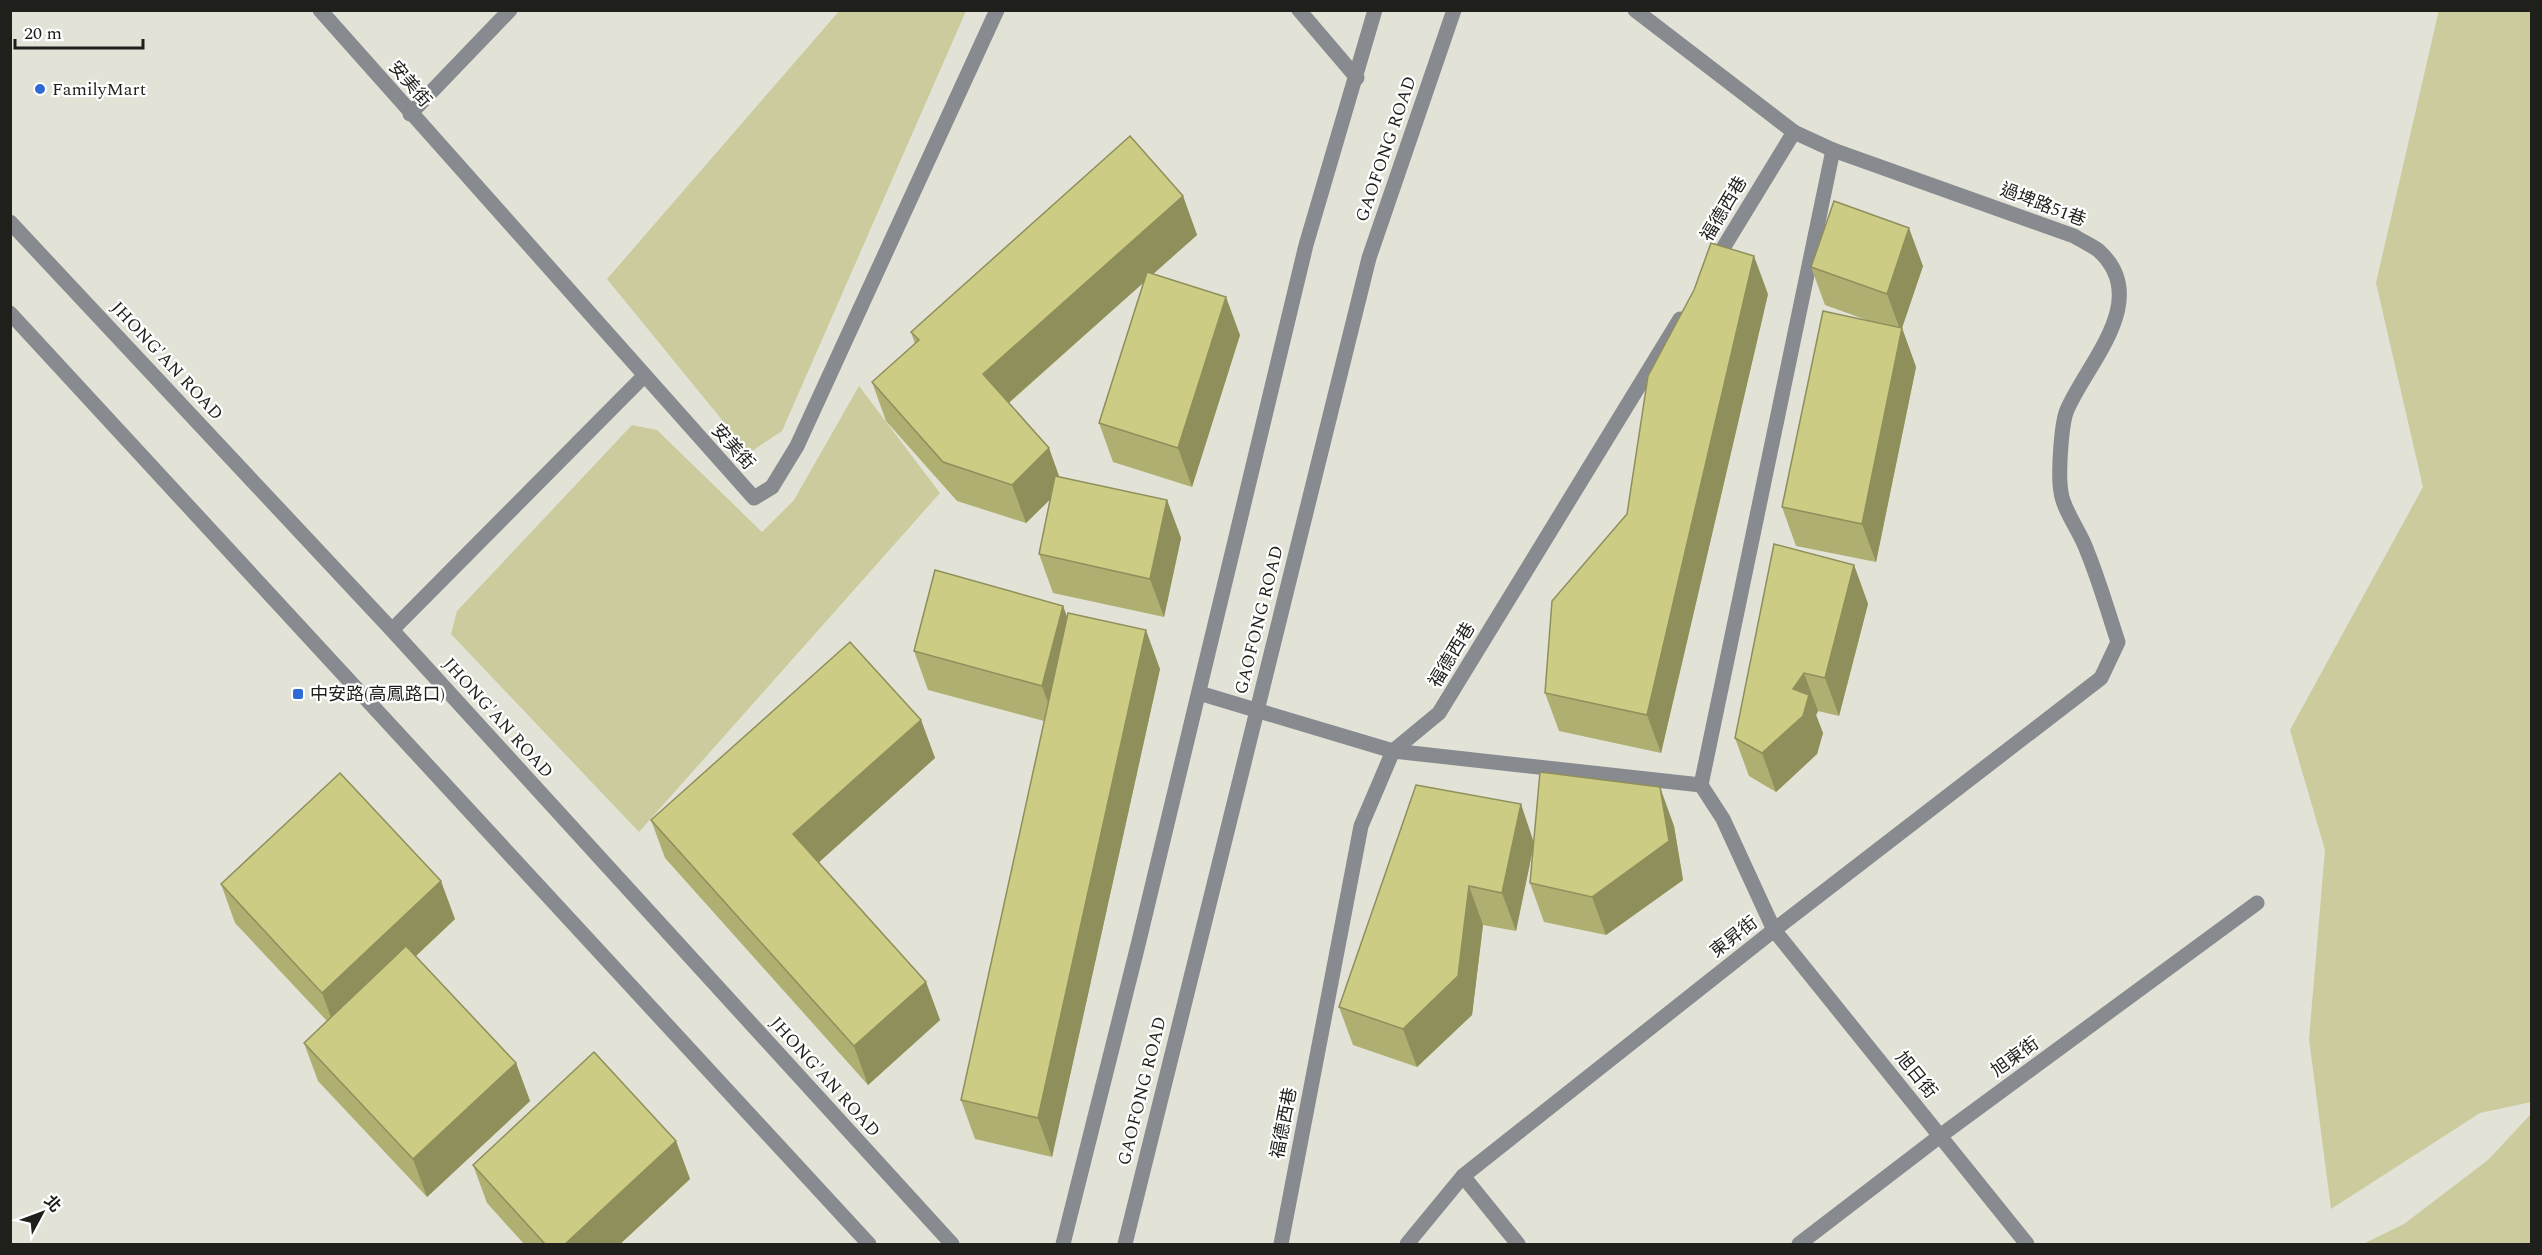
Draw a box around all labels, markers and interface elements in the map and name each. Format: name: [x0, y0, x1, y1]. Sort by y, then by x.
scale bar: [15, 12, 142, 50]
text: 20 m: [24, 20, 62, 47]
street label: 安美街: [382, 55, 438, 113]
street label: GAOFONG ROAD: [1348, 72, 1424, 226]
place label: FamilyMart: [52, 76, 146, 103]
marker: FamilyMart: [33, 82, 47, 96]
street label: 福德西巷: [1694, 171, 1754, 247]
street label: 過埤路51巷: [1996, 176, 2090, 234]
street label: JHONG'AN ROAD: [104, 295, 230, 427]
street label: 安美街: [705, 418, 761, 476]
street label: GAOFONG ROAD: [1227, 543, 1291, 697]
street label: 福德西巷: [1422, 617, 1482, 693]
street label: JHONG'AN ROAD: [436, 652, 560, 784]
place label: 中安路(高鳳路口): [310, 681, 445, 708]
marker: 中安路(高鳳路口): [291, 687, 305, 701]
street label: 東昇街: [1704, 910, 1764, 964]
street label: JHONG'AN ROAD: [763, 1011, 887, 1143]
street label: GAOFONG ROAD: [1110, 1014, 1174, 1168]
street label: 旭東街: [1985, 1030, 2045, 1084]
street label: 旭日街: [1889, 1046, 1943, 1104]
street label: 福德西巷: [1264, 1085, 1304, 1161]
north arrow: [12, 1183, 72, 1243]
text: 北: [38, 1190, 67, 1218]

